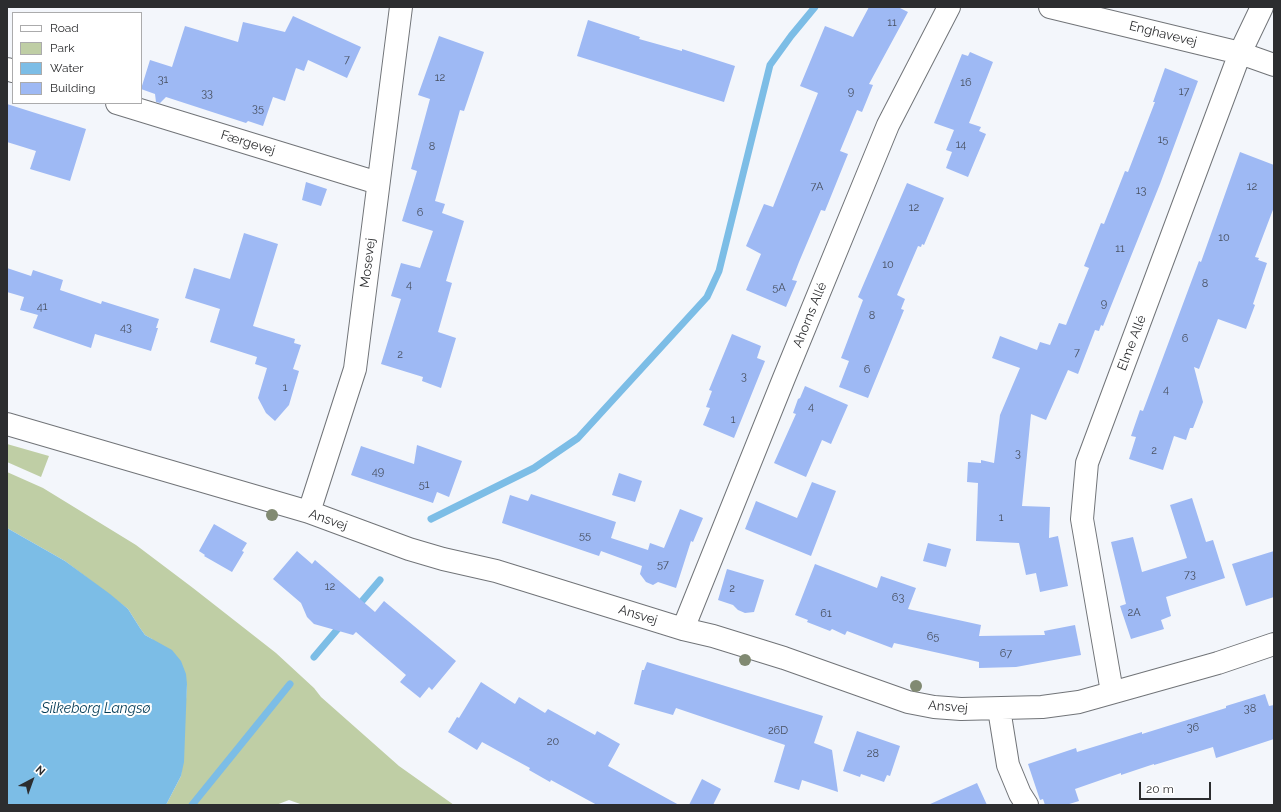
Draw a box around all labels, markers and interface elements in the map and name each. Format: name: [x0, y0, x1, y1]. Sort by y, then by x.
legend: [12, 12, 142, 104]
house number: 11: [887, 16, 897, 30]
street label: Enghavevej: [1127, 18, 1199, 50]
text: Road: [50, 21, 79, 35]
text: Park: [50, 41, 75, 55]
house number: 7: [344, 53, 350, 67]
text: Water: [50, 61, 84, 75]
house number: 12: [435, 71, 445, 85]
house number: 31: [158, 73, 168, 87]
house number: 16: [960, 76, 972, 90]
text: Building: [50, 81, 96, 95]
house number: 9: [848, 85, 854, 99]
house number: 17: [1179, 85, 1189, 99]
house number: 33: [201, 87, 213, 101]
house number: 35: [252, 102, 264, 116]
street label: Færgevej: [219, 127, 277, 159]
house number: 15: [1158, 133, 1168, 147]
house number: 14: [956, 138, 966, 152]
house number: 8: [429, 140, 435, 154]
house number: 7A: [811, 180, 823, 194]
house number: 12: [1247, 180, 1257, 194]
house number: 13: [1136, 184, 1146, 198]
house number: 12: [909, 201, 919, 215]
house number: 6: [417, 206, 423, 220]
house number: 10: [1218, 231, 1230, 245]
street label: Mosevej: [357, 237, 379, 289]
house number: 11: [1115, 242, 1125, 256]
house number: 10: [882, 258, 894, 272]
house number: 8: [1202, 277, 1208, 291]
house number: 4: [406, 278, 412, 292]
street label: Ahorns Allé: [790, 280, 830, 350]
house number: 5A: [772, 281, 786, 295]
house number: 9: [1101, 297, 1107, 311]
house number: 41: [37, 300, 47, 314]
house number: 8: [869, 309, 875, 323]
street label: Elme Allé: [1114, 313, 1150, 373]
house number: 43: [120, 321, 132, 335]
house number: 6: [1182, 332, 1188, 346]
house number: 7: [1074, 346, 1080, 360]
house number: 2: [397, 348, 403, 362]
house number: 6: [864, 363, 870, 377]
house number: 3: [741, 370, 747, 384]
house number: 1: [283, 381, 287, 395]
house number: 4: [1163, 383, 1169, 397]
house number: 4: [808, 400, 814, 414]
house number: 1: [731, 413, 735, 427]
house number: 2: [1151, 444, 1157, 458]
house number: 3: [1015, 447, 1021, 461]
house number: 49: [372, 465, 384, 479]
house number: 51: [419, 478, 429, 492]
street label: Ansvej: [307, 506, 349, 534]
house number: 1: [999, 511, 1003, 525]
house number: 55: [579, 529, 591, 543]
house number: 57: [657, 558, 669, 572]
house number: 73: [1184, 568, 1196, 582]
house number: 12: [325, 580, 335, 594]
house number: 2: [729, 582, 735, 596]
house number: 63: [892, 591, 904, 605]
street label: Ansvej: [617, 602, 659, 628]
house number: 2A: [1127, 606, 1141, 620]
house number: 61: [820, 607, 832, 621]
house number: 65: [927, 630, 939, 644]
house number: 67: [1000, 647, 1012, 661]
street label: Ansvej: [928, 697, 968, 717]
water label: Silkeborg Langsø: [41, 701, 151, 717]
house number: 38: [1244, 702, 1256, 716]
house number: 36: [1187, 721, 1199, 735]
house number: 26D: [768, 724, 788, 738]
house number: 20: [547, 735, 559, 749]
house number: 28: [867, 747, 879, 761]
north arrow: [12, 760, 52, 800]
text: N: [33, 763, 48, 778]
scale bar: [1141, 774, 1213, 800]
text: 20 m: [1146, 782, 1174, 796]

